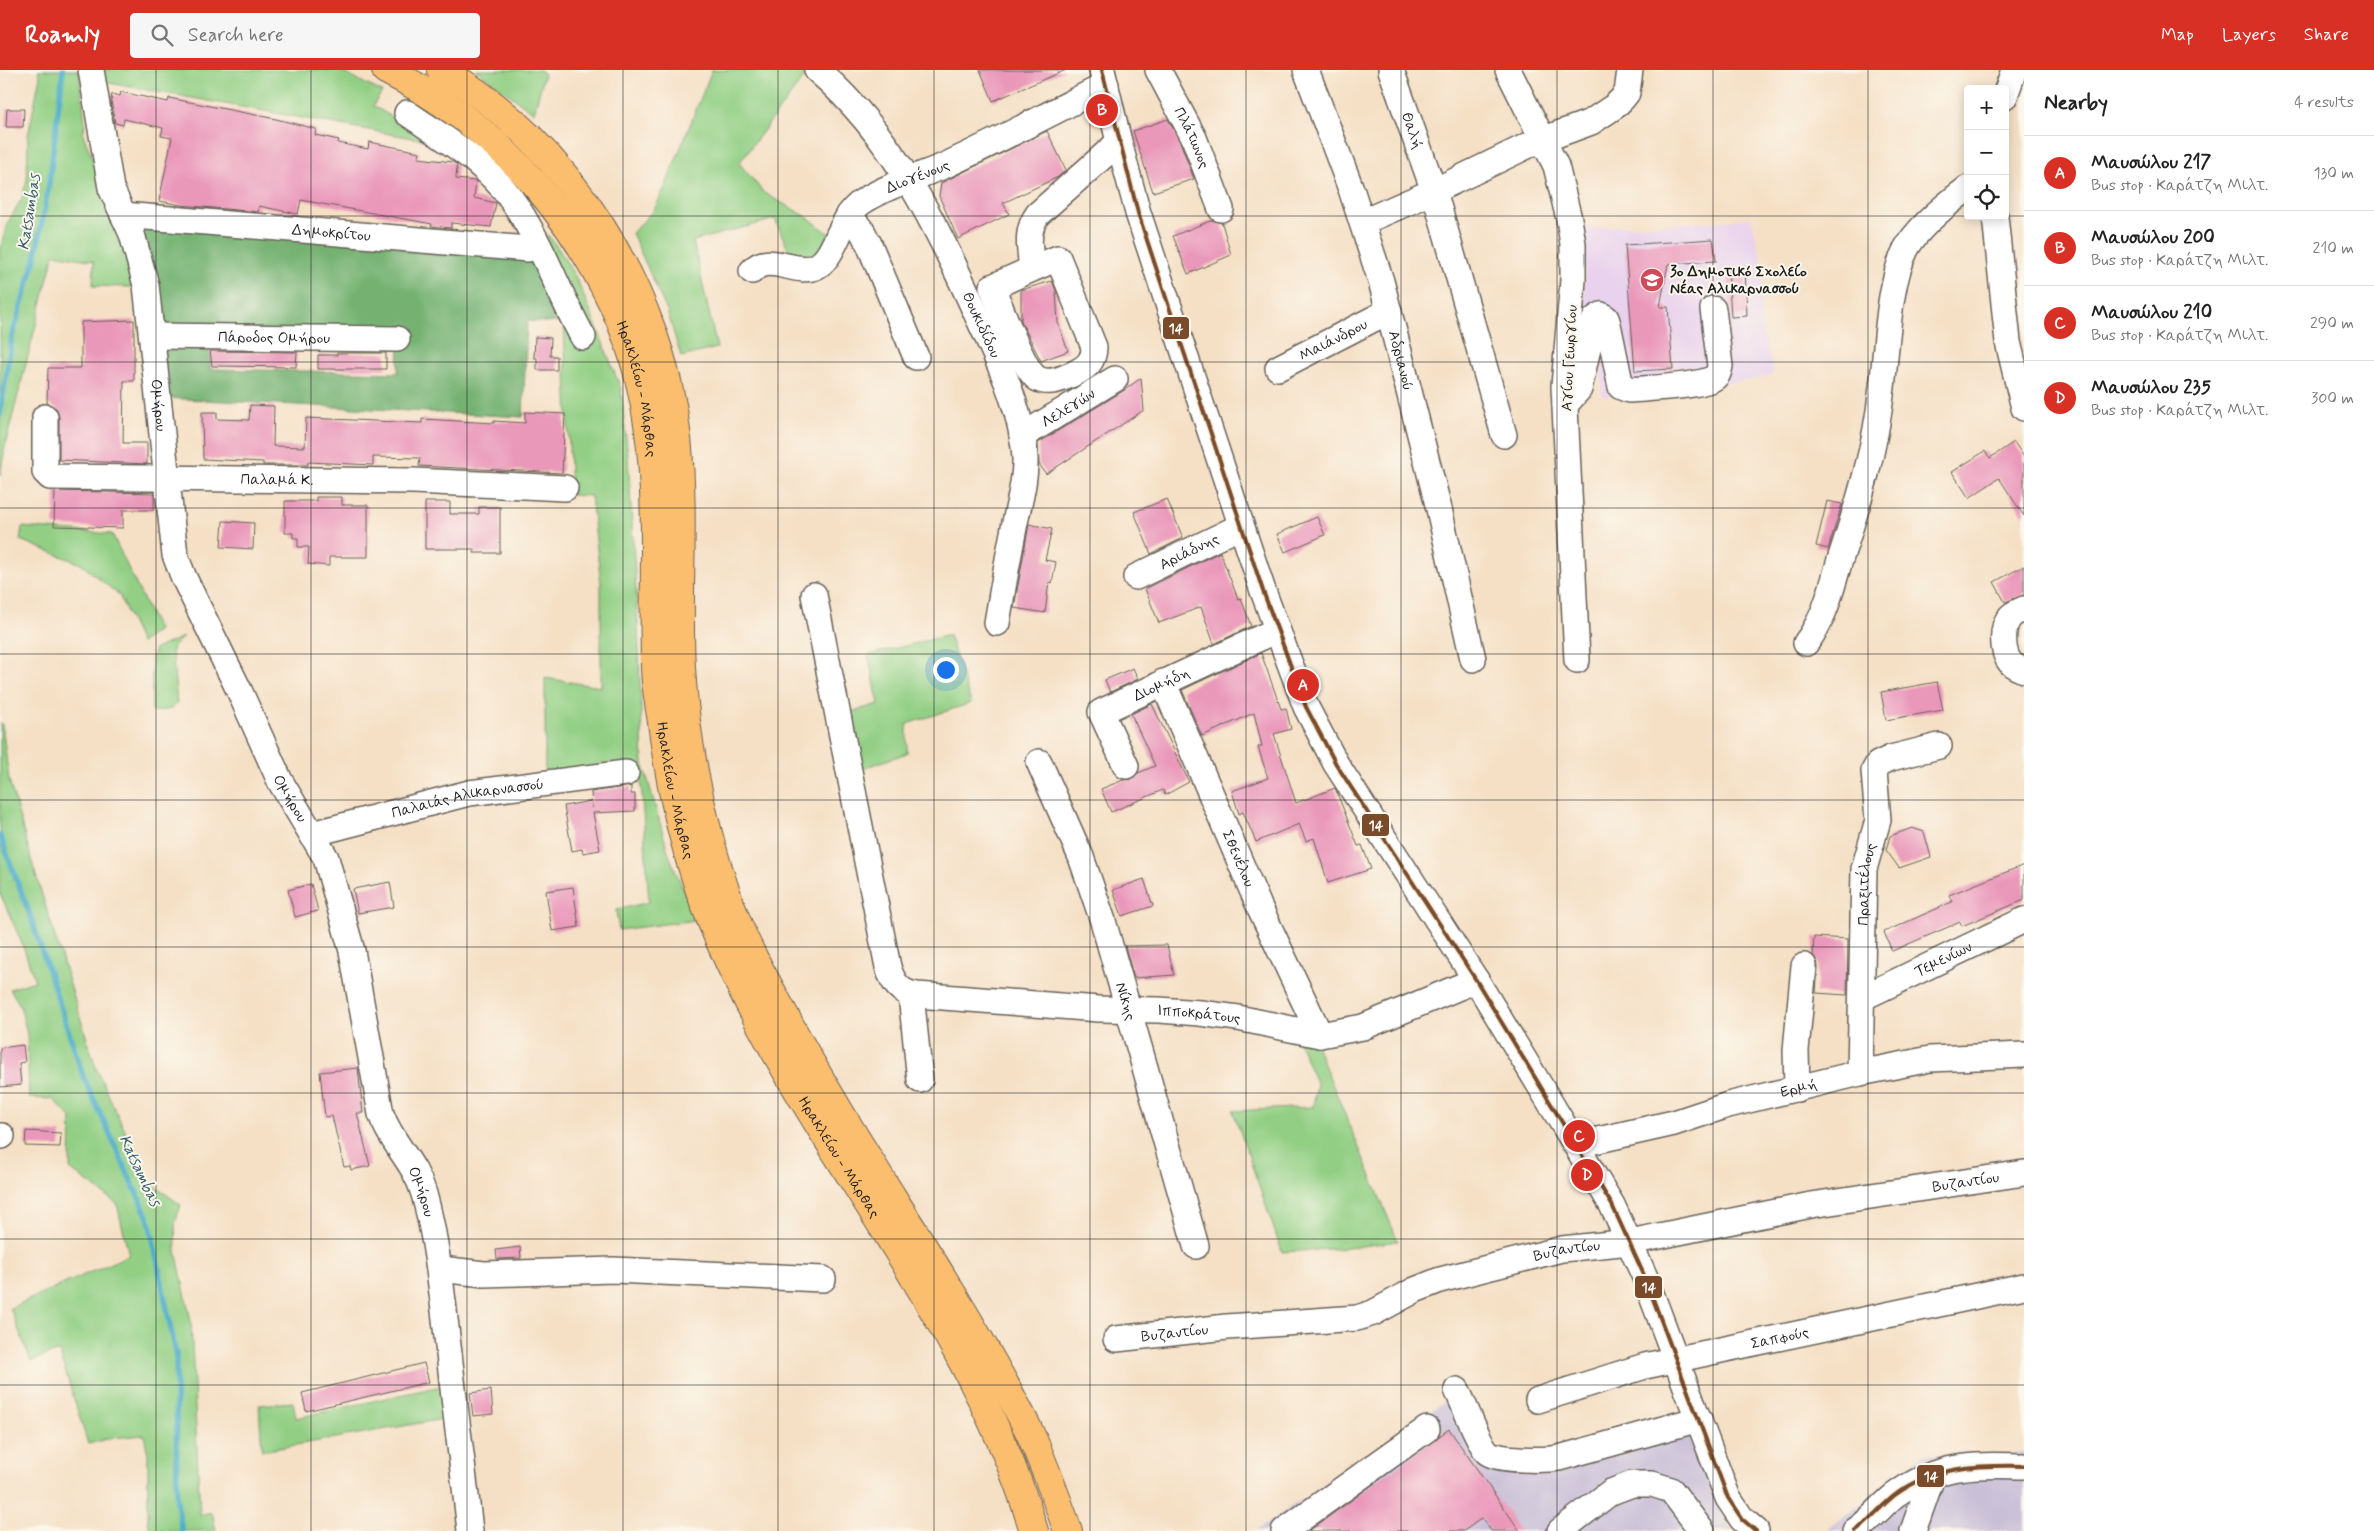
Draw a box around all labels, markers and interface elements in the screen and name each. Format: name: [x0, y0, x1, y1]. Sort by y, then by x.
search box: [130, 13, 480, 58]
text: Roamly: [25, 20, 100, 51]
icon: search: [148, 21, 176, 49]
text: Search here: [188, 23, 284, 48]
text: Map: [2161, 23, 2194, 47]
text: Layers: [2222, 23, 2276, 47]
text: Share: [2304, 23, 2349, 47]
map controls: [1964, 85, 2009, 220]
button: +: [1964, 85, 2009, 130]
text: Nearby: [2044, 89, 2108, 117]
pin: B: [1086, 91, 1118, 129]
text: 4 results: [2294, 92, 2354, 113]
street label: Πλάτωνος: [1169, 104, 1214, 172]
street label: Θαλή: [1396, 109, 1427, 152]
button: −: [1964, 130, 2009, 175]
text: Μαυσώλου 217: [2091, 150, 2211, 175]
street label: Διογένους: [883, 155, 953, 199]
text: A: [2055, 163, 2065, 184]
text: 130 m: [2313, 163, 2354, 184]
water label: Katsambas: [13, 171, 46, 252]
button: locate: [1964, 175, 2009, 220]
text: Bus stop · Καράτζη Μιλτ.: [2091, 175, 2268, 196]
street label: Δημοκρίτου: [291, 220, 372, 247]
text: Μαυσώλου 200: [2091, 225, 2215, 250]
text: B: [2055, 238, 2065, 259]
text: 210 m: [2313, 238, 2354, 259]
text: Bus stop · Καράτζη Μιλτ.: [2091, 250, 2268, 271]
place label: 3ο Δημοτικό Σχολείο Νέας Αλικαρνασσού: [1670, 262, 1807, 299]
school or university icon: 3ο Δημοτικό Σχολείο Νέας Αλικαρνασσού: [1639, 267, 1665, 293]
street label: Θουκιδίδου: [957, 289, 1005, 362]
text: Μαυσώλου 210: [2091, 300, 2212, 325]
street label: Αγίου Γεωργίου: [1557, 304, 1583, 412]
text: C: [2054, 313, 2066, 334]
text: 290 m: [2310, 313, 2354, 334]
street label: Μαιάνδρου: [1296, 315, 1371, 366]
line badge: 14: [1162, 316, 1190, 340]
street label: Ηρακλείου - Μάρθας: [610, 318, 661, 459]
text: 14: [1169, 320, 1184, 338]
text: Bus stop · Καράτζη Μιλτ.: [2091, 325, 2268, 346]
street label: Πάροδος Ομήρου: [218, 328, 330, 349]
street label: Αδριανού: [1383, 329, 1417, 393]
text: Μαυσώλου 235: [2091, 375, 2211, 400]
street label: Ομήρου: [145, 378, 171, 433]
street label: Λελεγών: [1038, 384, 1100, 433]
text: D: [2054, 388, 2066, 409]
text: 300 m: [2311, 388, 2354, 409]
text: Bus stop · Καράτζη Μιλτ.: [2091, 400, 2268, 421]
street label: Παλαμά Κ.: [240, 470, 313, 491]
street label: Αριάδνης: [1156, 529, 1223, 575]
your location: [933, 657, 959, 683]
street label: Διομήδη: [1130, 663, 1193, 707]
pin: A: [1287, 666, 1319, 704]
street label: Ηρακλείου - Μάρθας: [651, 721, 698, 862]
street label: Ομήρου: [267, 772, 312, 827]
street label: Παλαιάς Αλικαρνασσού: [390, 775, 545, 824]
line badge: 14: [1361, 813, 1390, 837]
text: 14: [1369, 817, 1384, 835]
street label: Σθενέλου: [1217, 827, 1259, 891]
street label: Πραξιτέλους: [1854, 841, 1882, 926]
street label: Τεμενίων: [1911, 937, 1976, 982]
street label: Νίκης: [1110, 980, 1140, 1023]
street label: Ιπποκράτους: [1156, 1001, 1242, 1029]
street label: Ερμή: [1778, 1075, 1819, 1103]
street label: Ηρακλείου - Μάρθας: [793, 1093, 884, 1223]
pin: C: [1563, 1117, 1595, 1155]
water label: Katsambas: [114, 1131, 166, 1211]
pin: D: [1571, 1156, 1603, 1194]
street label: Ομήρου: [403, 1163, 438, 1219]
street label: Βυζαντίου: [1931, 1168, 2001, 1198]
street label: Βυζαντίου: [1532, 1236, 1601, 1267]
line badge: 14: [1634, 1275, 1663, 1299]
text: 14: [1642, 1279, 1657, 1297]
street label: Βυζαντίου: [1140, 1320, 1210, 1347]
street label: Σαπφούς: [1749, 1323, 1811, 1354]
line badge: 14: [1916, 1464, 1945, 1488]
text: 14: [1924, 1468, 1939, 1486]

